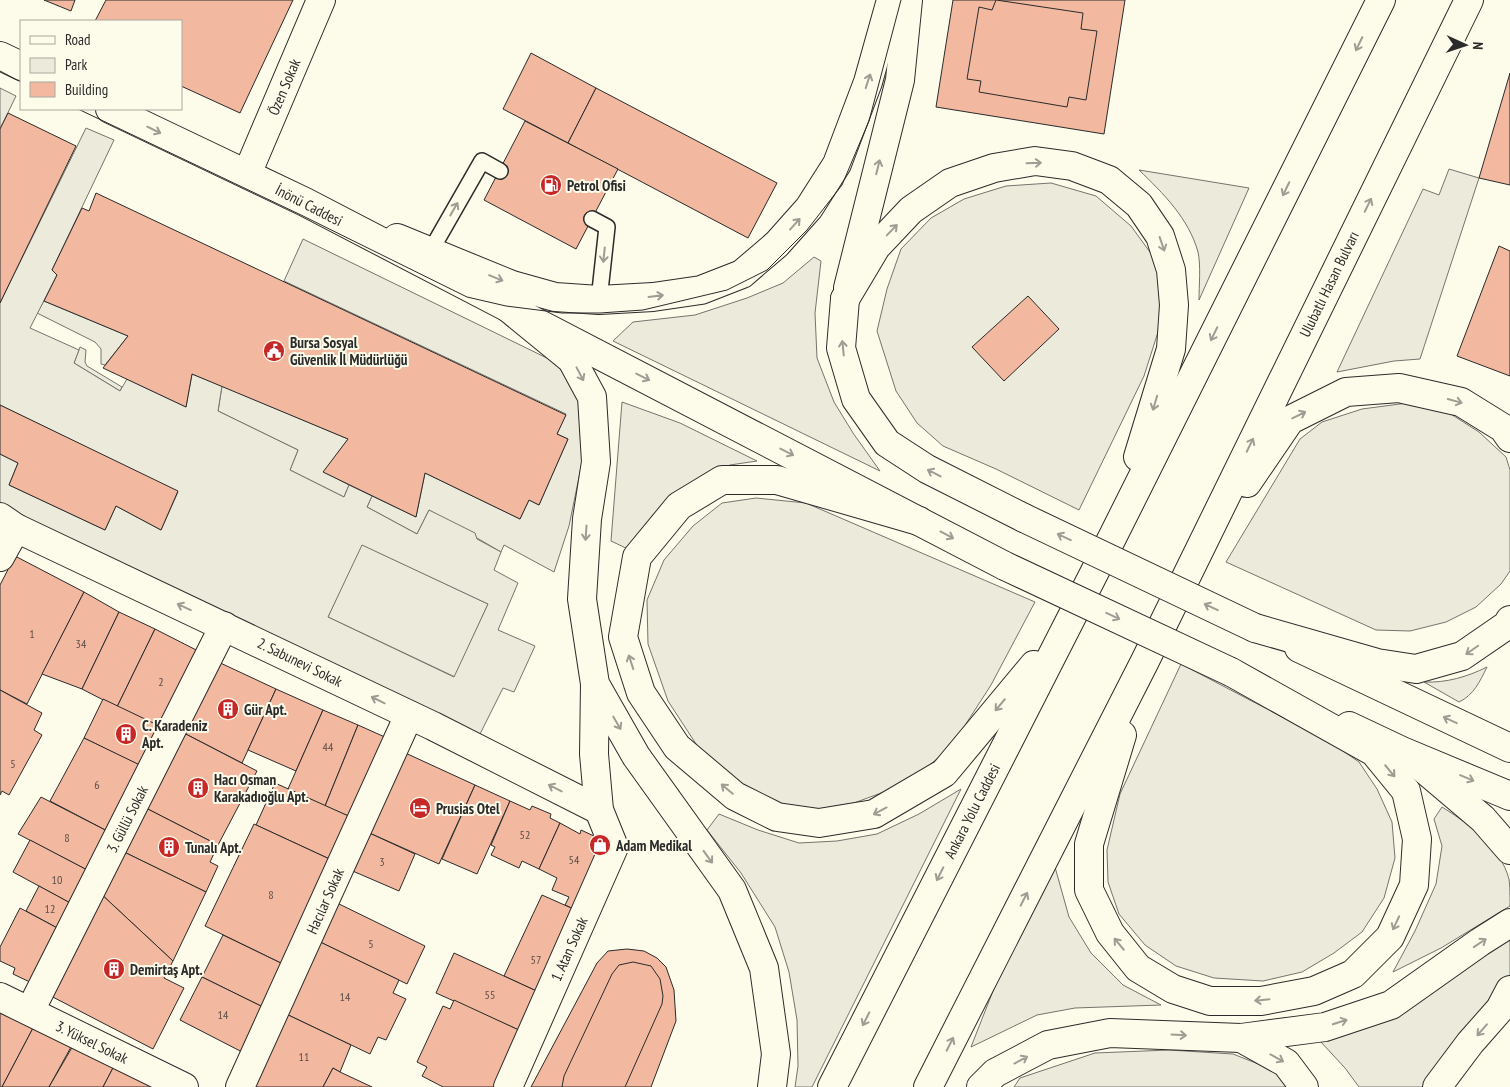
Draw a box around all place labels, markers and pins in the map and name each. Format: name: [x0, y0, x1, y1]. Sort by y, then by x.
fuel station icon: Petrol Ofisi: [539, 173, 563, 197]
place label: Petrol Ofisi: [567, 176, 626, 195]
place label: Bursa Sosyal Güvenlik İl Müdürlüğü: [290, 333, 408, 369]
public building icon: Bursa Sosyal Güvenlik İl Müdürlüğü: [262, 339, 286, 363]
building icon: Gür Apt.: [216, 697, 240, 721]
place label: Gür Apt.: [244, 700, 287, 719]
place label: C. Karadeniz Apt.: [141, 716, 208, 752]
building icon: C. Karadeniz Apt.: [114, 722, 138, 746]
place label: Hacı Osman Karakadıoğlu Apt.: [214, 770, 309, 806]
building icon: Hacı Osman Karakadıoğlu Apt.: [186, 776, 210, 800]
hotel icon: Prusias Otel: [408, 796, 432, 820]
place label: Prusias Otel: [436, 799, 500, 818]
shop icon: Adam Medikal: [588, 833, 612, 857]
building icon: Tunalı Apt.: [157, 835, 181, 859]
place label: Adam Medikal: [615, 836, 692, 855]
place label: Tunalı Apt.: [185, 838, 242, 857]
building icon: Demirtaş Apt.: [102, 957, 126, 981]
place label: Demirtaş Apt.: [130, 960, 203, 979]

